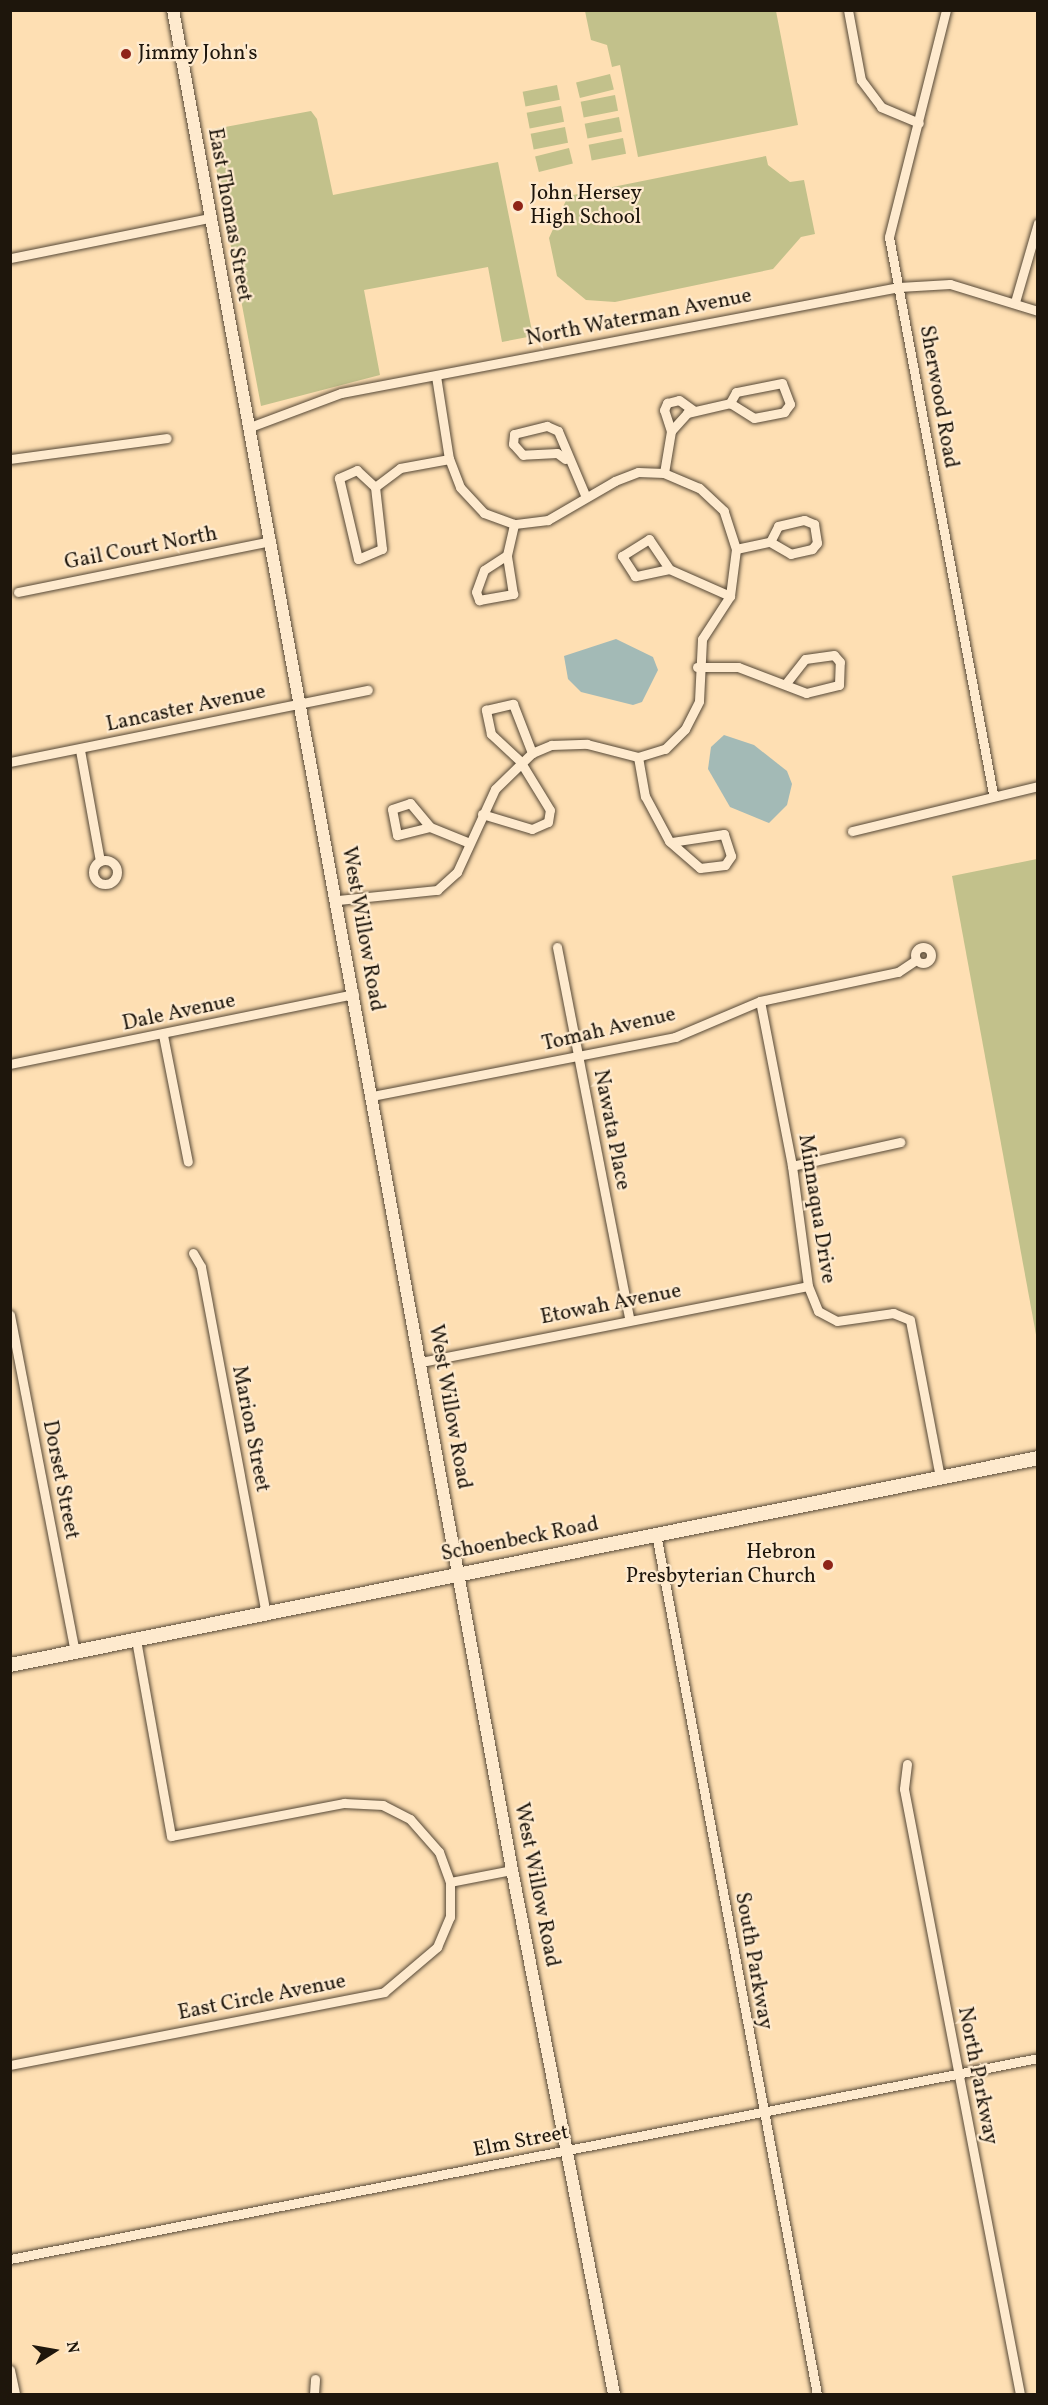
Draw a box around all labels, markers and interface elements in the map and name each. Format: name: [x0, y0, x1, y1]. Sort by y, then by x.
place label: Jimmy John's: [138, 41, 258, 67]
marker: Jimmy John's: [119, 47, 133, 61]
street label: East Thomas Street: [201, 126, 257, 304]
place label: John Hersey High School: [530, 181, 642, 231]
marker: John Hersey High School: [511, 199, 525, 213]
street label: North Waterman Avenue: [524, 284, 754, 352]
street label: Sherwood Road: [913, 324, 963, 470]
street label: Gail Court North: [62, 522, 220, 576]
street label: Lancaster Avenue: [104, 680, 268, 738]
street label: West Willow Road: [335, 844, 389, 1014]
street label: Dale Avenue: [120, 989, 238, 1037]
street label: Tomah Avenue: [540, 1002, 678, 1058]
street label: Nawata Place: [587, 1068, 635, 1192]
street label: Minnaqua Drive: [792, 1133, 840, 1285]
street label: Etowah Avenue: [538, 1279, 684, 1331]
street label: West Willow Road: [422, 1322, 476, 1492]
street label: Marion Street: [225, 1364, 275, 1494]
street label: Dorset Street: [36, 1418, 84, 1542]
street label: Schoenbeck Road: [439, 1512, 601, 1568]
place label: Hebron Presbyterian Church: [626, 1540, 816, 1590]
marker: Hebron Presbyterian Church: [821, 1558, 835, 1572]
street label: West Willow Road: [508, 1800, 564, 1970]
street label: South Parkway: [729, 1890, 777, 2032]
street label: East Circle Avenue: [176, 1969, 348, 2027]
street label: North Parkway: [951, 2005, 1003, 2147]
street label: Elm Street: [471, 2120, 571, 2164]
north arrow: [24, 2321, 84, 2381]
text: N: [60, 2340, 84, 2355]

